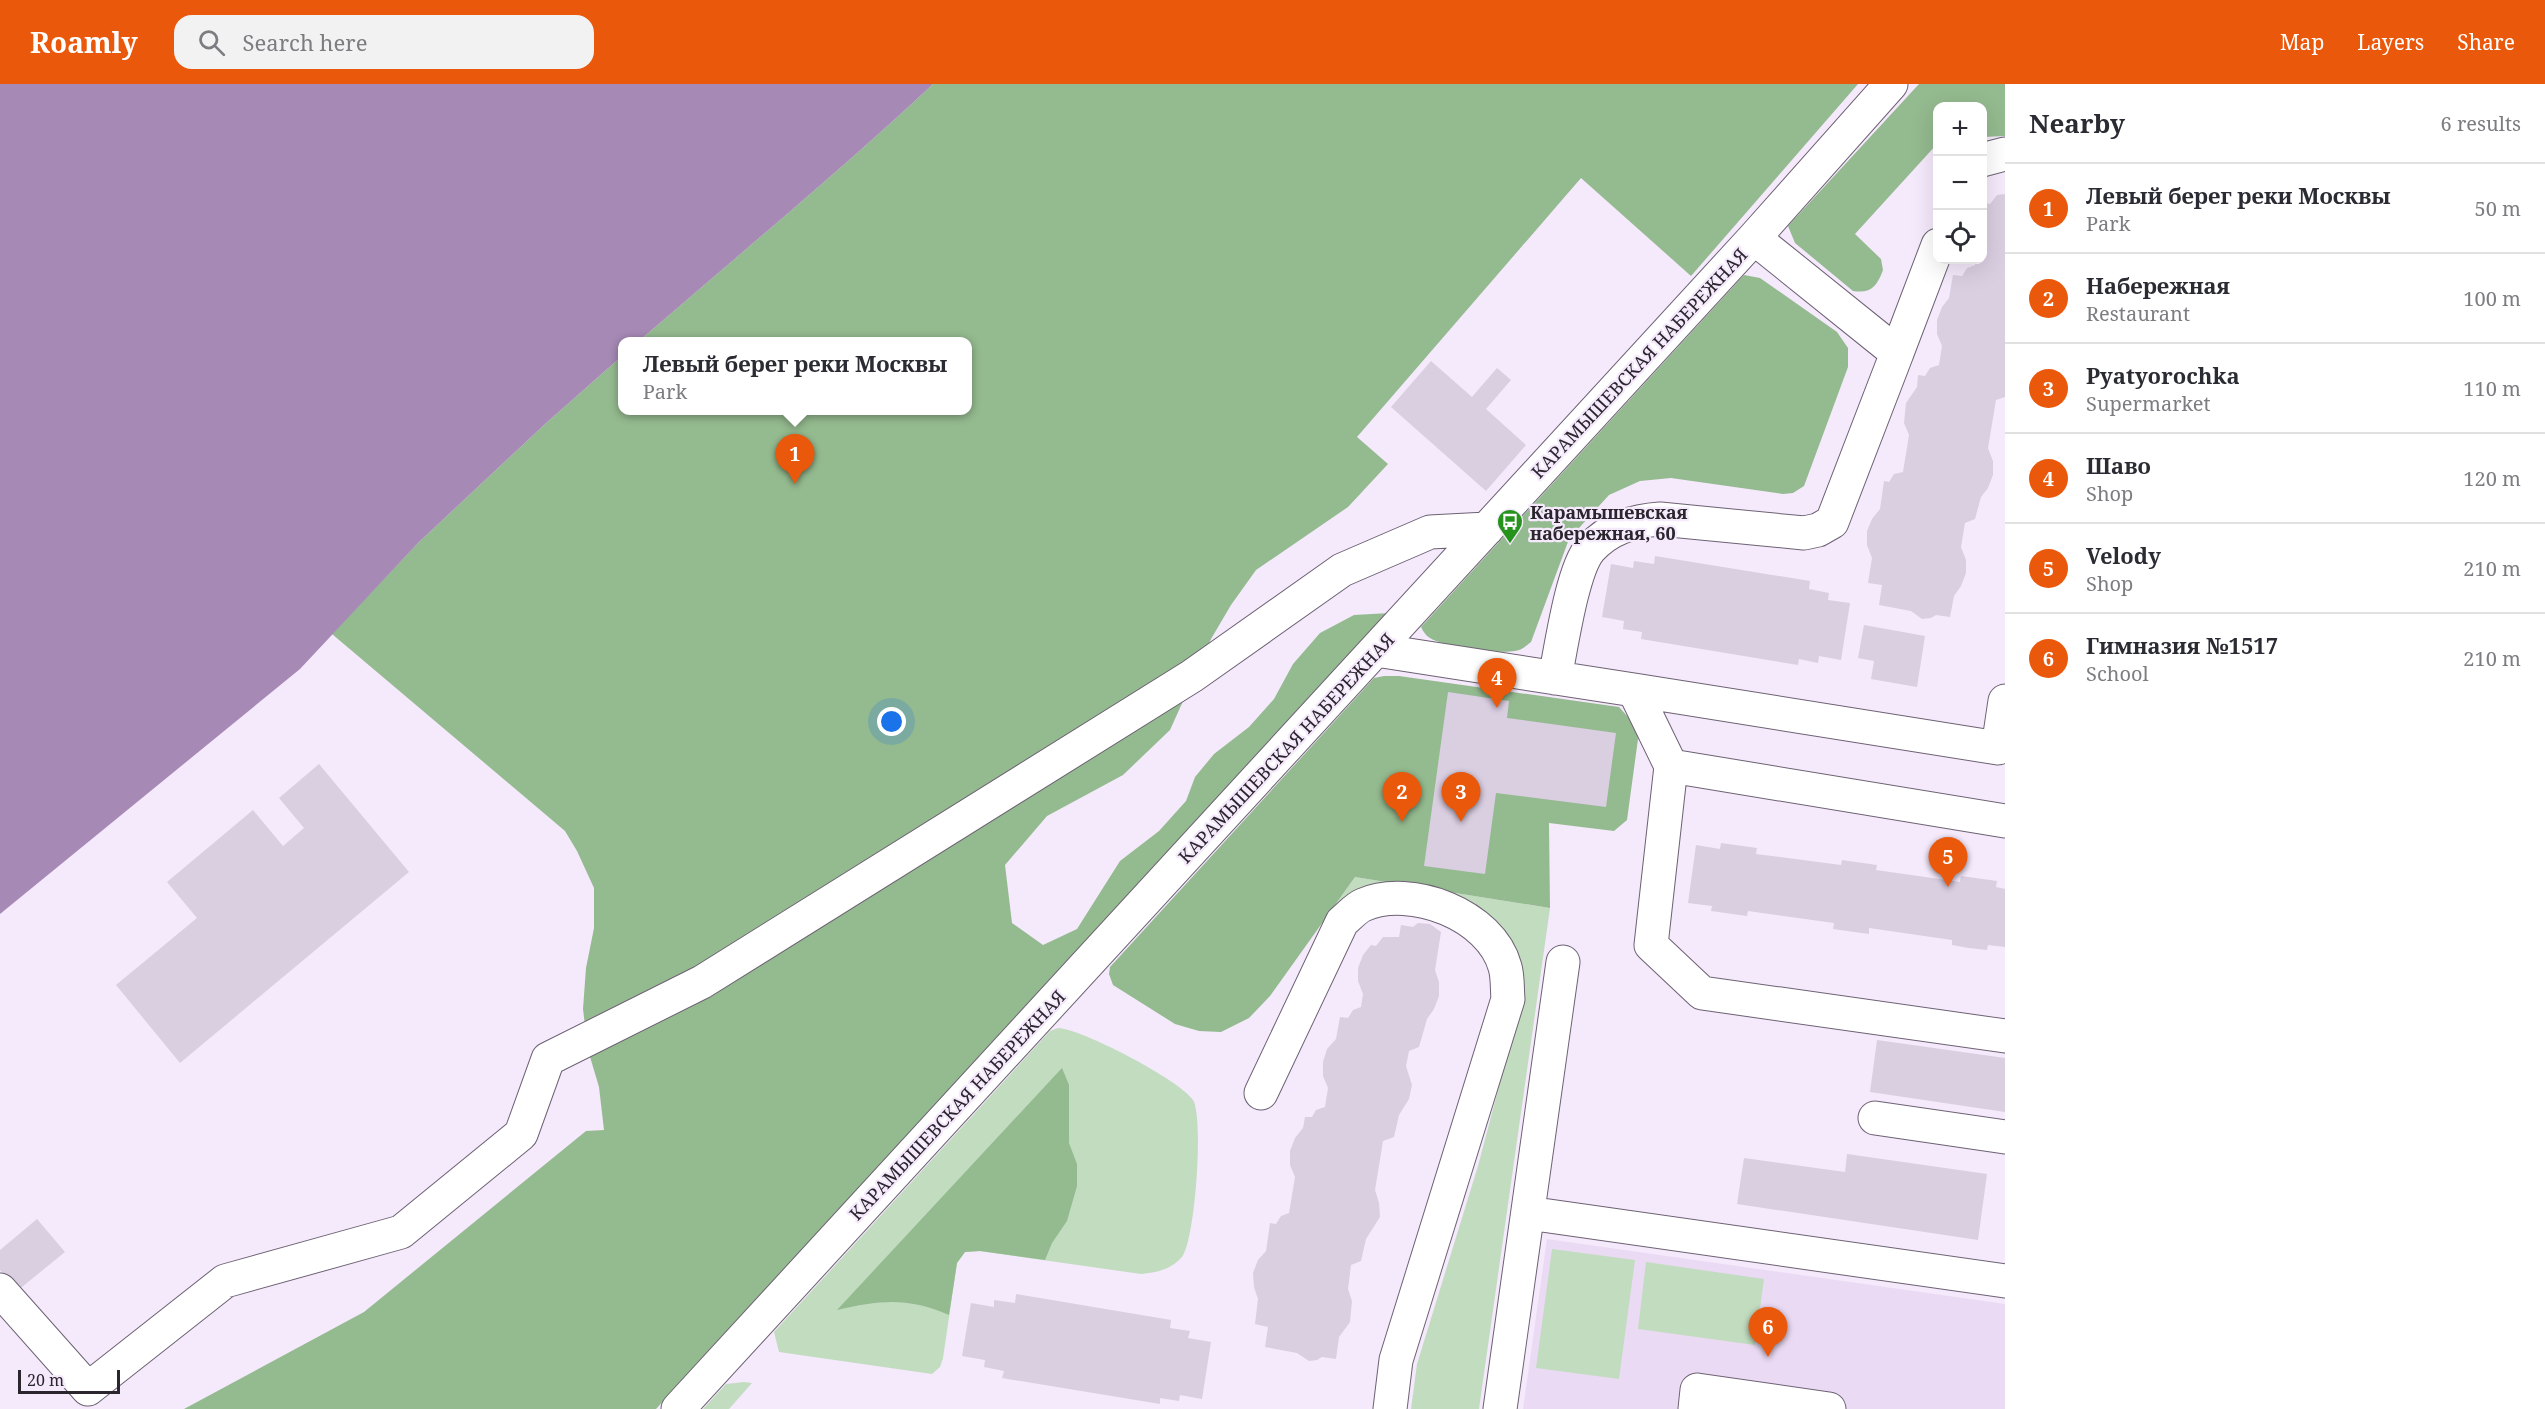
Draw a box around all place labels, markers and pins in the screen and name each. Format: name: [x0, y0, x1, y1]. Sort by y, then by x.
pin: 1: [776, 434, 814, 484]
place label: Карамышевская набережная, 60: [1530, 500, 1688, 545]
bus stop icon: Карамышевская набережная, 60: [1495, 507, 1525, 545]
pin: 4: [1478, 658, 1516, 708]
pin: 2: [1382, 772, 1422, 822]
pin: 3: [1442, 772, 1480, 822]
pin: 5: [1928, 838, 1968, 887]
pin: 6: [1748, 1308, 1788, 1357]

